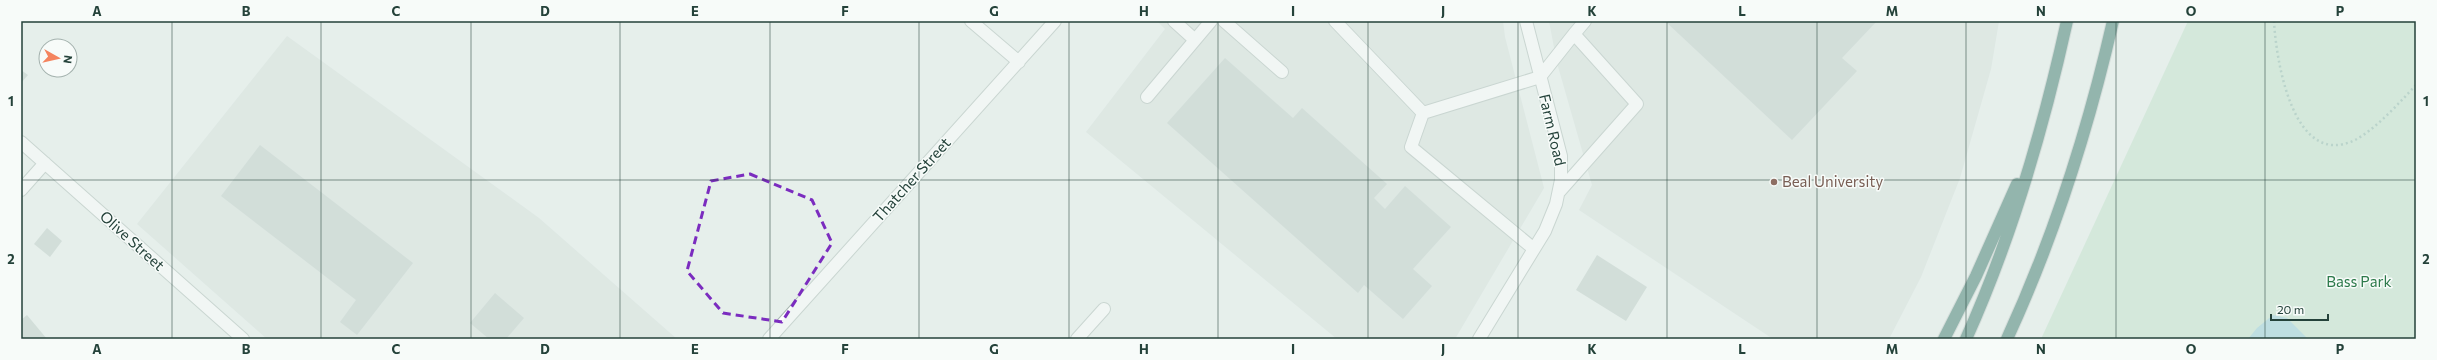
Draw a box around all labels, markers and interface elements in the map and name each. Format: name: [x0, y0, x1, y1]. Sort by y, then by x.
text: A: [92, 3, 102, 19]
text: B: [242, 3, 251, 19]
text: C: [392, 3, 401, 19]
text: D: [540, 3, 550, 19]
text: E: [691, 3, 699, 19]
text: F: [841, 3, 849, 19]
text: G: [989, 3, 999, 19]
text: H: [1139, 3, 1149, 19]
text: I: [1291, 3, 1295, 19]
text: J: [1441, 3, 1445, 19]
text: K: [1587, 3, 1597, 19]
text: L: [1738, 3, 1746, 19]
text: M: [1886, 3, 1898, 19]
text: N: [2036, 3, 2046, 19]
text: O: [2186, 3, 2197, 19]
text: P: [2336, 3, 2345, 19]
north arrow: [38, 38, 78, 78]
text: N: [61, 54, 75, 64]
street label: Farm Road: [1536, 92, 1570, 167]
text: 1: [8, 93, 14, 109]
text: 1: [2423, 93, 2429, 109]
street label: Thatcher Street: [869, 133, 954, 225]
place label: Beal University: [1782, 172, 1883, 190]
marker: Beal University: [1769, 177, 1779, 187]
street label: Olive Street: [97, 207, 169, 274]
text: 2: [7, 251, 15, 267]
text: 2: [2422, 251, 2430, 267]
park label: Bass Park: [2326, 272, 2392, 290]
scale bar: [2271, 296, 2328, 322]
text: 20 m: [2277, 302, 2304, 316]
text: A: [92, 341, 102, 357]
text: B: [242, 341, 251, 357]
text: C: [392, 341, 401, 357]
text: D: [540, 341, 550, 357]
text: E: [691, 341, 699, 357]
text: F: [841, 341, 849, 357]
text: G: [989, 341, 999, 357]
text: H: [1139, 341, 1149, 357]
text: I: [1291, 341, 1295, 357]
text: J: [1441, 341, 1445, 357]
text: K: [1587, 341, 1597, 357]
text: L: [1738, 341, 1746, 357]
text: M: [1886, 341, 1898, 357]
text: N: [2036, 341, 2046, 357]
text: O: [2186, 341, 2197, 357]
text: P: [2336, 341, 2345, 357]

